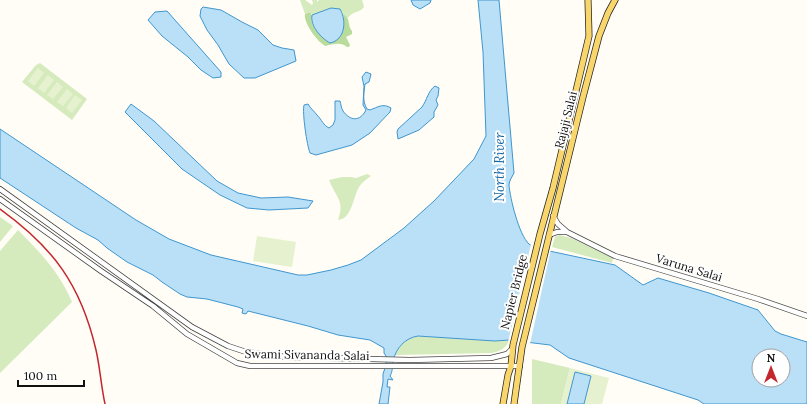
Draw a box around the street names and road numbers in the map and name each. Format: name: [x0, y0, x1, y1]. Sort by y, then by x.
street label: Rajaji Salai: [551, 90, 580, 150]
street label: Varuna Salai: [653, 250, 724, 285]
street label: Napier Bridge: [497, 252, 530, 331]
street label: Swami Sivananda Salai: [244, 346, 370, 363]

